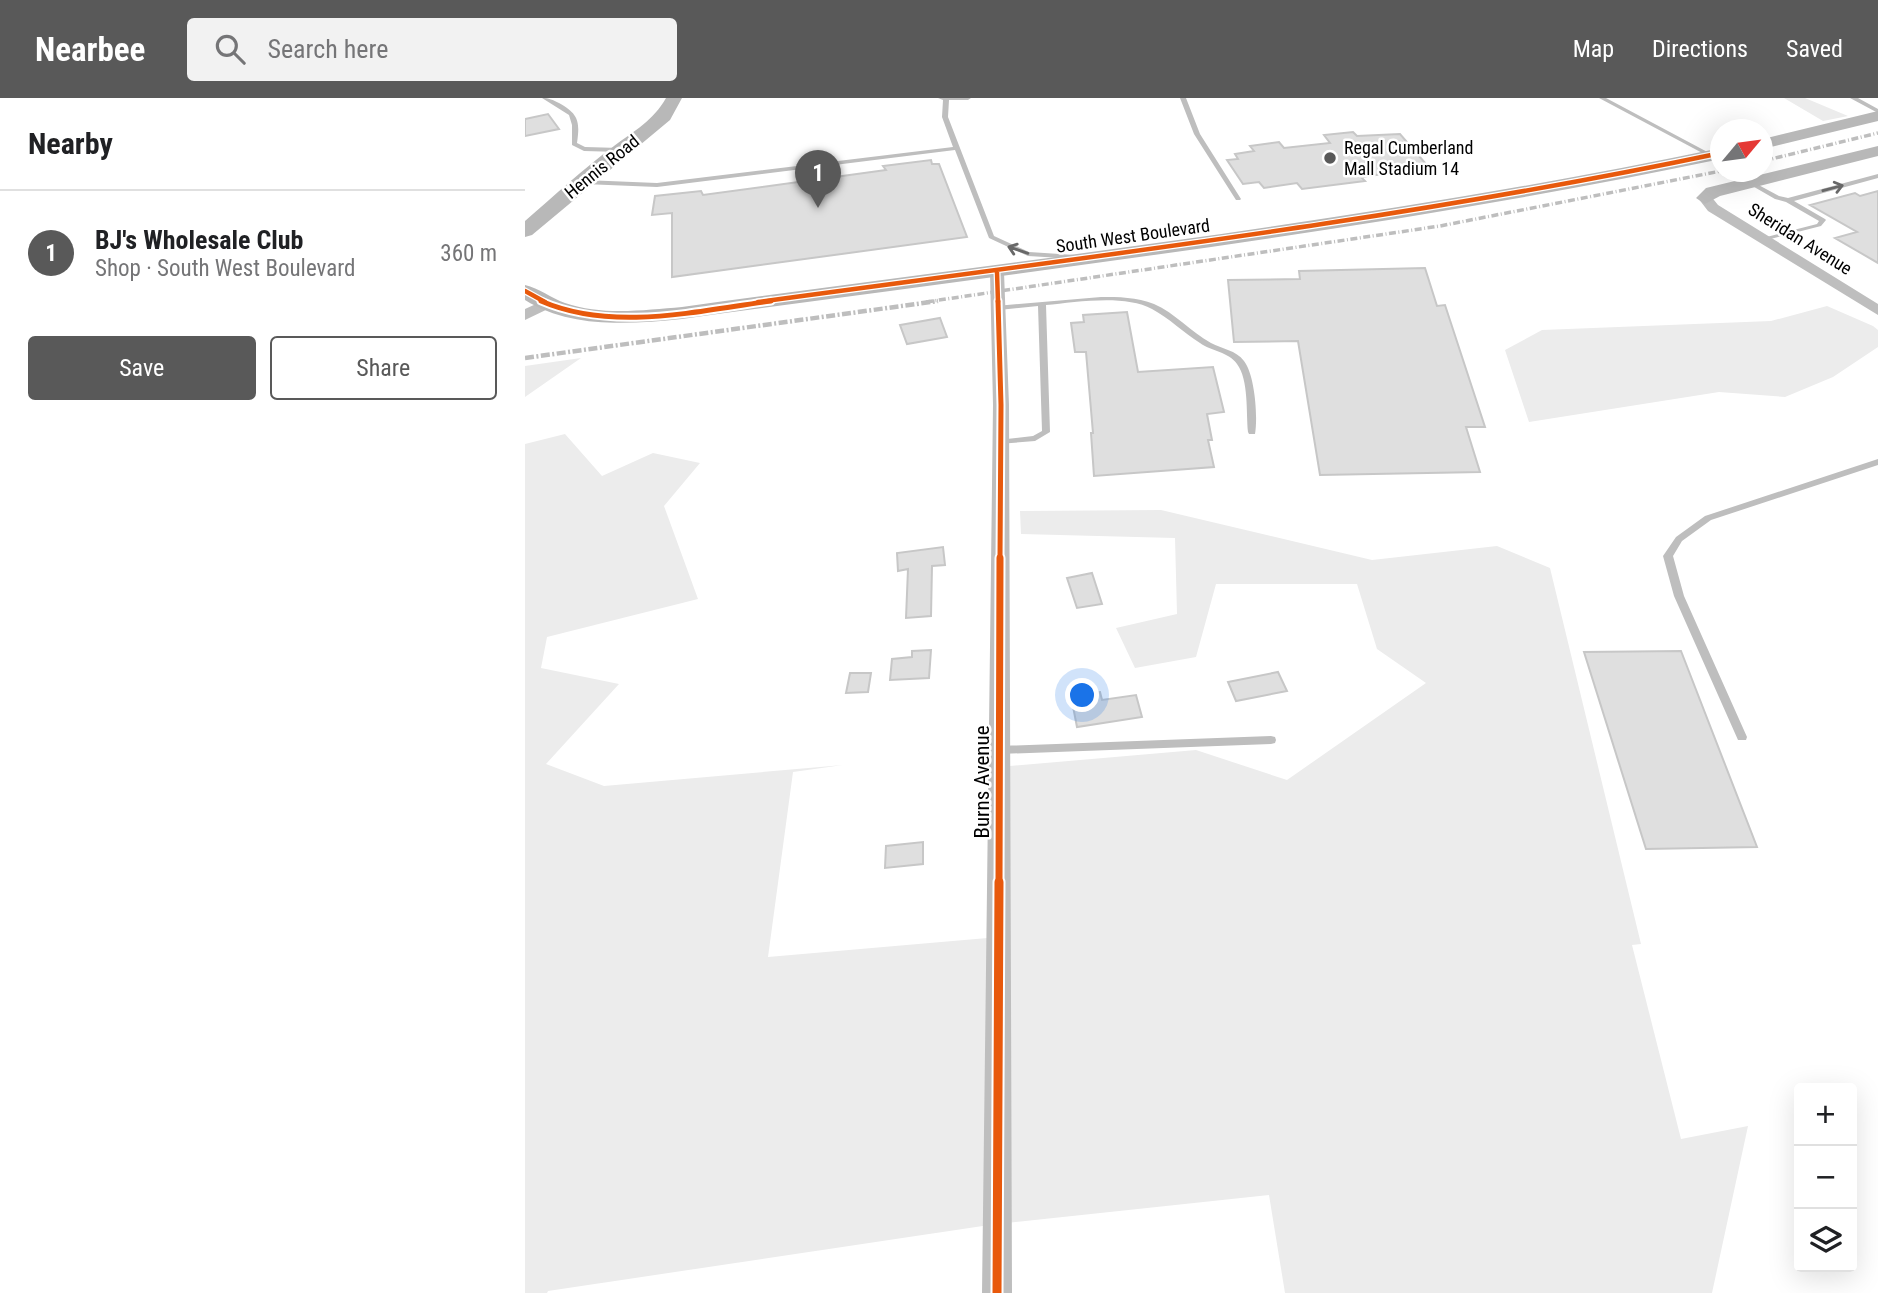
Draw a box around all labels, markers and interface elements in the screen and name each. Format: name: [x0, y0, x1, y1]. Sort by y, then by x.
search box: [187, 18, 677, 81]
text: Nearbee: [35, 30, 145, 69]
icon: search: [211, 30, 249, 68]
text: Search here: [267, 34, 388, 64]
text: Map: [1573, 35, 1614, 63]
text: Directions: [1652, 35, 1748, 63]
text: Saved: [1786, 35, 1843, 63]
north arrow: [1710, 119, 1773, 182]
text: Nearby: [28, 126, 113, 161]
street label: Hennis Road: [560, 130, 643, 203]
place label: Regal Cumberland Mall Stadium 14: [1344, 137, 1473, 179]
pin: 1: [795, 150, 841, 208]
marker: Regal Cumberland Mall Stadium 14: [1322, 150, 1338, 166]
one-way arrow: [1821, 181, 1844, 194]
street label: Sheridan Avenue: [1745, 198, 1856, 279]
street label: South West Boulevard: [1055, 214, 1211, 257]
text: BJ's Wholesale Club: [95, 225, 303, 255]
text: 1: [45, 240, 57, 267]
text: 360 m: [440, 240, 497, 267]
one-way arrow: [1008, 243, 1030, 255]
text: Shop · South West Boulevard: [95, 255, 355, 282]
button: Save: [28, 336, 256, 400]
button: Share: [270, 336, 497, 400]
your location: [1065, 678, 1099, 712]
street label: Burns Avenue: [970, 725, 994, 839]
map controls: [1794, 1083, 1857, 1272]
button: +: [1794, 1083, 1857, 1146]
button: −: [1794, 1146, 1857, 1209]
button: layers: [1794, 1209, 1857, 1272]

